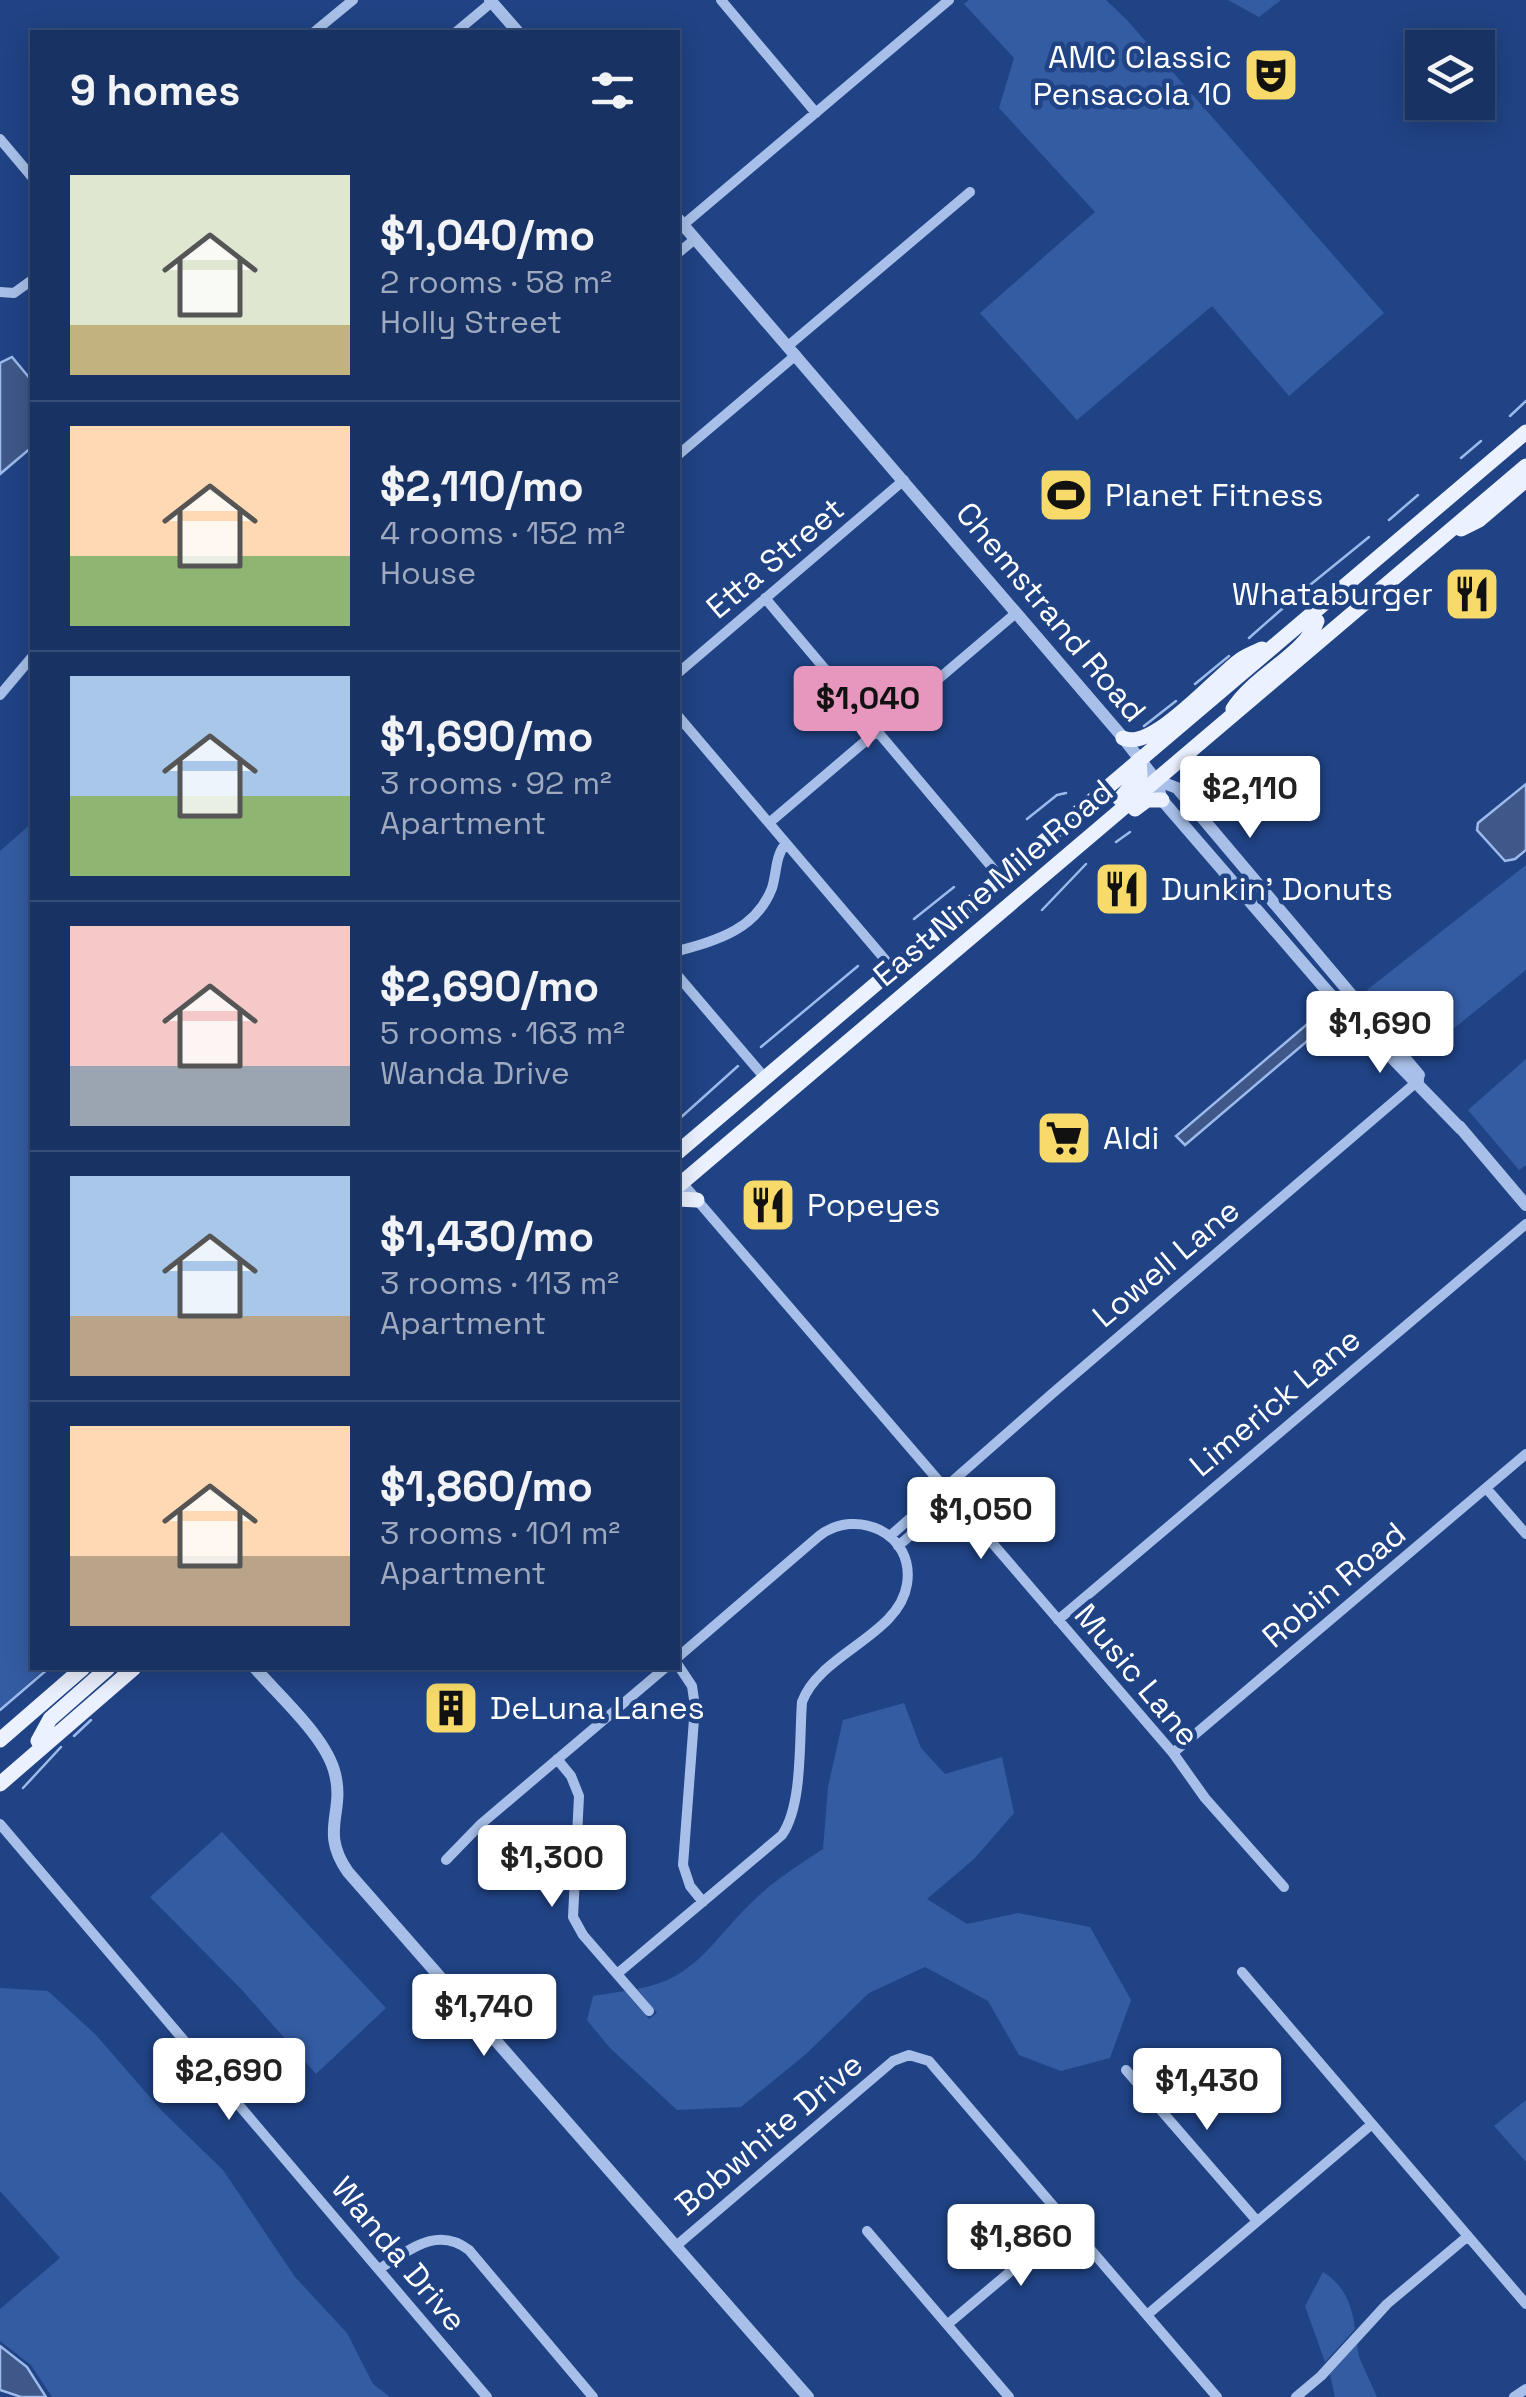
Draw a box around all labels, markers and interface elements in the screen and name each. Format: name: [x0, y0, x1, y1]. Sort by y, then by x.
map controls: [1405, 30, 1495, 120]
button: layers: [1405, 30, 1495, 120]
place label: AMC Classic Pensacola 10: [1033, 37, 1232, 114]
theatre icon: AMC Classic Pensacola 10: [1241, 45, 1301, 105]
icon: filters: [585, 63, 640, 118]
text: 9 homes: [70, 64, 240, 117]
text: $1,040/mo: [380, 209, 595, 262]
icon: home: [150, 215, 270, 335]
text: 2 rooms · 58 m²: [380, 262, 612, 302]
text: Holly Street: [380, 302, 562, 342]
text: $2,110/mo: [380, 460, 584, 513]
sports icon: Planet Fitness: [1036, 465, 1096, 525]
icon: home: [150, 466, 270, 586]
place label: Planet Fitness: [1105, 475, 1323, 515]
street label: Etta Street: [698, 489, 852, 627]
street label: Chemstrand Road: [947, 494, 1155, 730]
text: 4 rooms · 152 m²: [380, 513, 625, 553]
text: House: [380, 553, 476, 593]
restaurant icon: Whataburger: [1442, 564, 1502, 624]
place label: Whataburger: [1232, 574, 1433, 614]
pin: $1,040: [787, 666, 949, 751]
text: $1,040: [816, 678, 920, 718]
text: $1,690/mo: [380, 710, 593, 763]
icon: home: [150, 716, 270, 836]
pin: $2,110: [1169, 756, 1331, 841]
text: 3 rooms · 92 m²: [380, 763, 612, 803]
text: $2,110: [1202, 768, 1298, 808]
street label: East Nine Mile Road: [865, 771, 1121, 995]
text: Apartment: [380, 803, 546, 843]
restaurant icon: Dunkin' Donuts: [1092, 859, 1152, 919]
place label: Dunkin' Donuts: [1161, 869, 1393, 909]
text: $2,690/mo: [380, 960, 599, 1013]
icon: home: [150, 966, 270, 1086]
pin: $1,690: [1299, 991, 1461, 1076]
text: $1,690: [1328, 1003, 1432, 1043]
text: 5 rooms · 163 m²: [380, 1013, 625, 1053]
text: Wanda Drive: [380, 1053, 570, 1093]
supermarket icon: Aldi: [1034, 1108, 1094, 1168]
place label: Aldi: [1103, 1118, 1159, 1158]
restaurant icon: Popeyes: [738, 1175, 798, 1235]
place label: Popeyes: [807, 1185, 940, 1225]
street label: Lowell Lane: [1084, 1190, 1248, 1336]
text: $1,430/mo: [380, 1210, 594, 1263]
icon: home: [150, 1216, 270, 1336]
text: 3 rooms · 113 m²: [380, 1263, 619, 1303]
text: Apartment: [380, 1303, 546, 1343]
street label: Limerick Lane: [1181, 1319, 1369, 1485]
text: $1,860/mo: [380, 1460, 593, 1513]
icon: home: [150, 1466, 270, 1586]
pin: $1,050: [900, 1477, 1062, 1562]
text: $1,050: [929, 1489, 1033, 1529]
text: 3 rooms · 101 m²: [380, 1513, 620, 1553]
street label: Robin Road: [1254, 1513, 1414, 1657]
text: Apartment: [380, 1553, 546, 1593]
street label: Music Lane: [1066, 1596, 1208, 1754]
building icon: DeLuna Lanes: [421, 1678, 481, 1738]
place label: DeLuna Lanes: [490, 1688, 705, 1728]
pin: $1,300: [471, 1825, 633, 1910]
text: $1,300: [500, 1837, 604, 1877]
pin: $1,740: [403, 1974, 565, 2059]
text: $1,740: [434, 1986, 534, 2026]
pin: $2,690: [148, 2038, 310, 2123]
street label: Bobwhite Drive: [667, 2044, 871, 2224]
pin: $1,430: [1126, 2048, 1288, 2133]
text: $2,690: [175, 2050, 283, 2090]
text: $1,430: [1155, 2060, 1259, 2100]
street label: Wanda Drive: [323, 2169, 475, 2339]
pin: $1,860: [940, 2204, 1102, 2289]
text: $1,860: [970, 2216, 1072, 2256]

